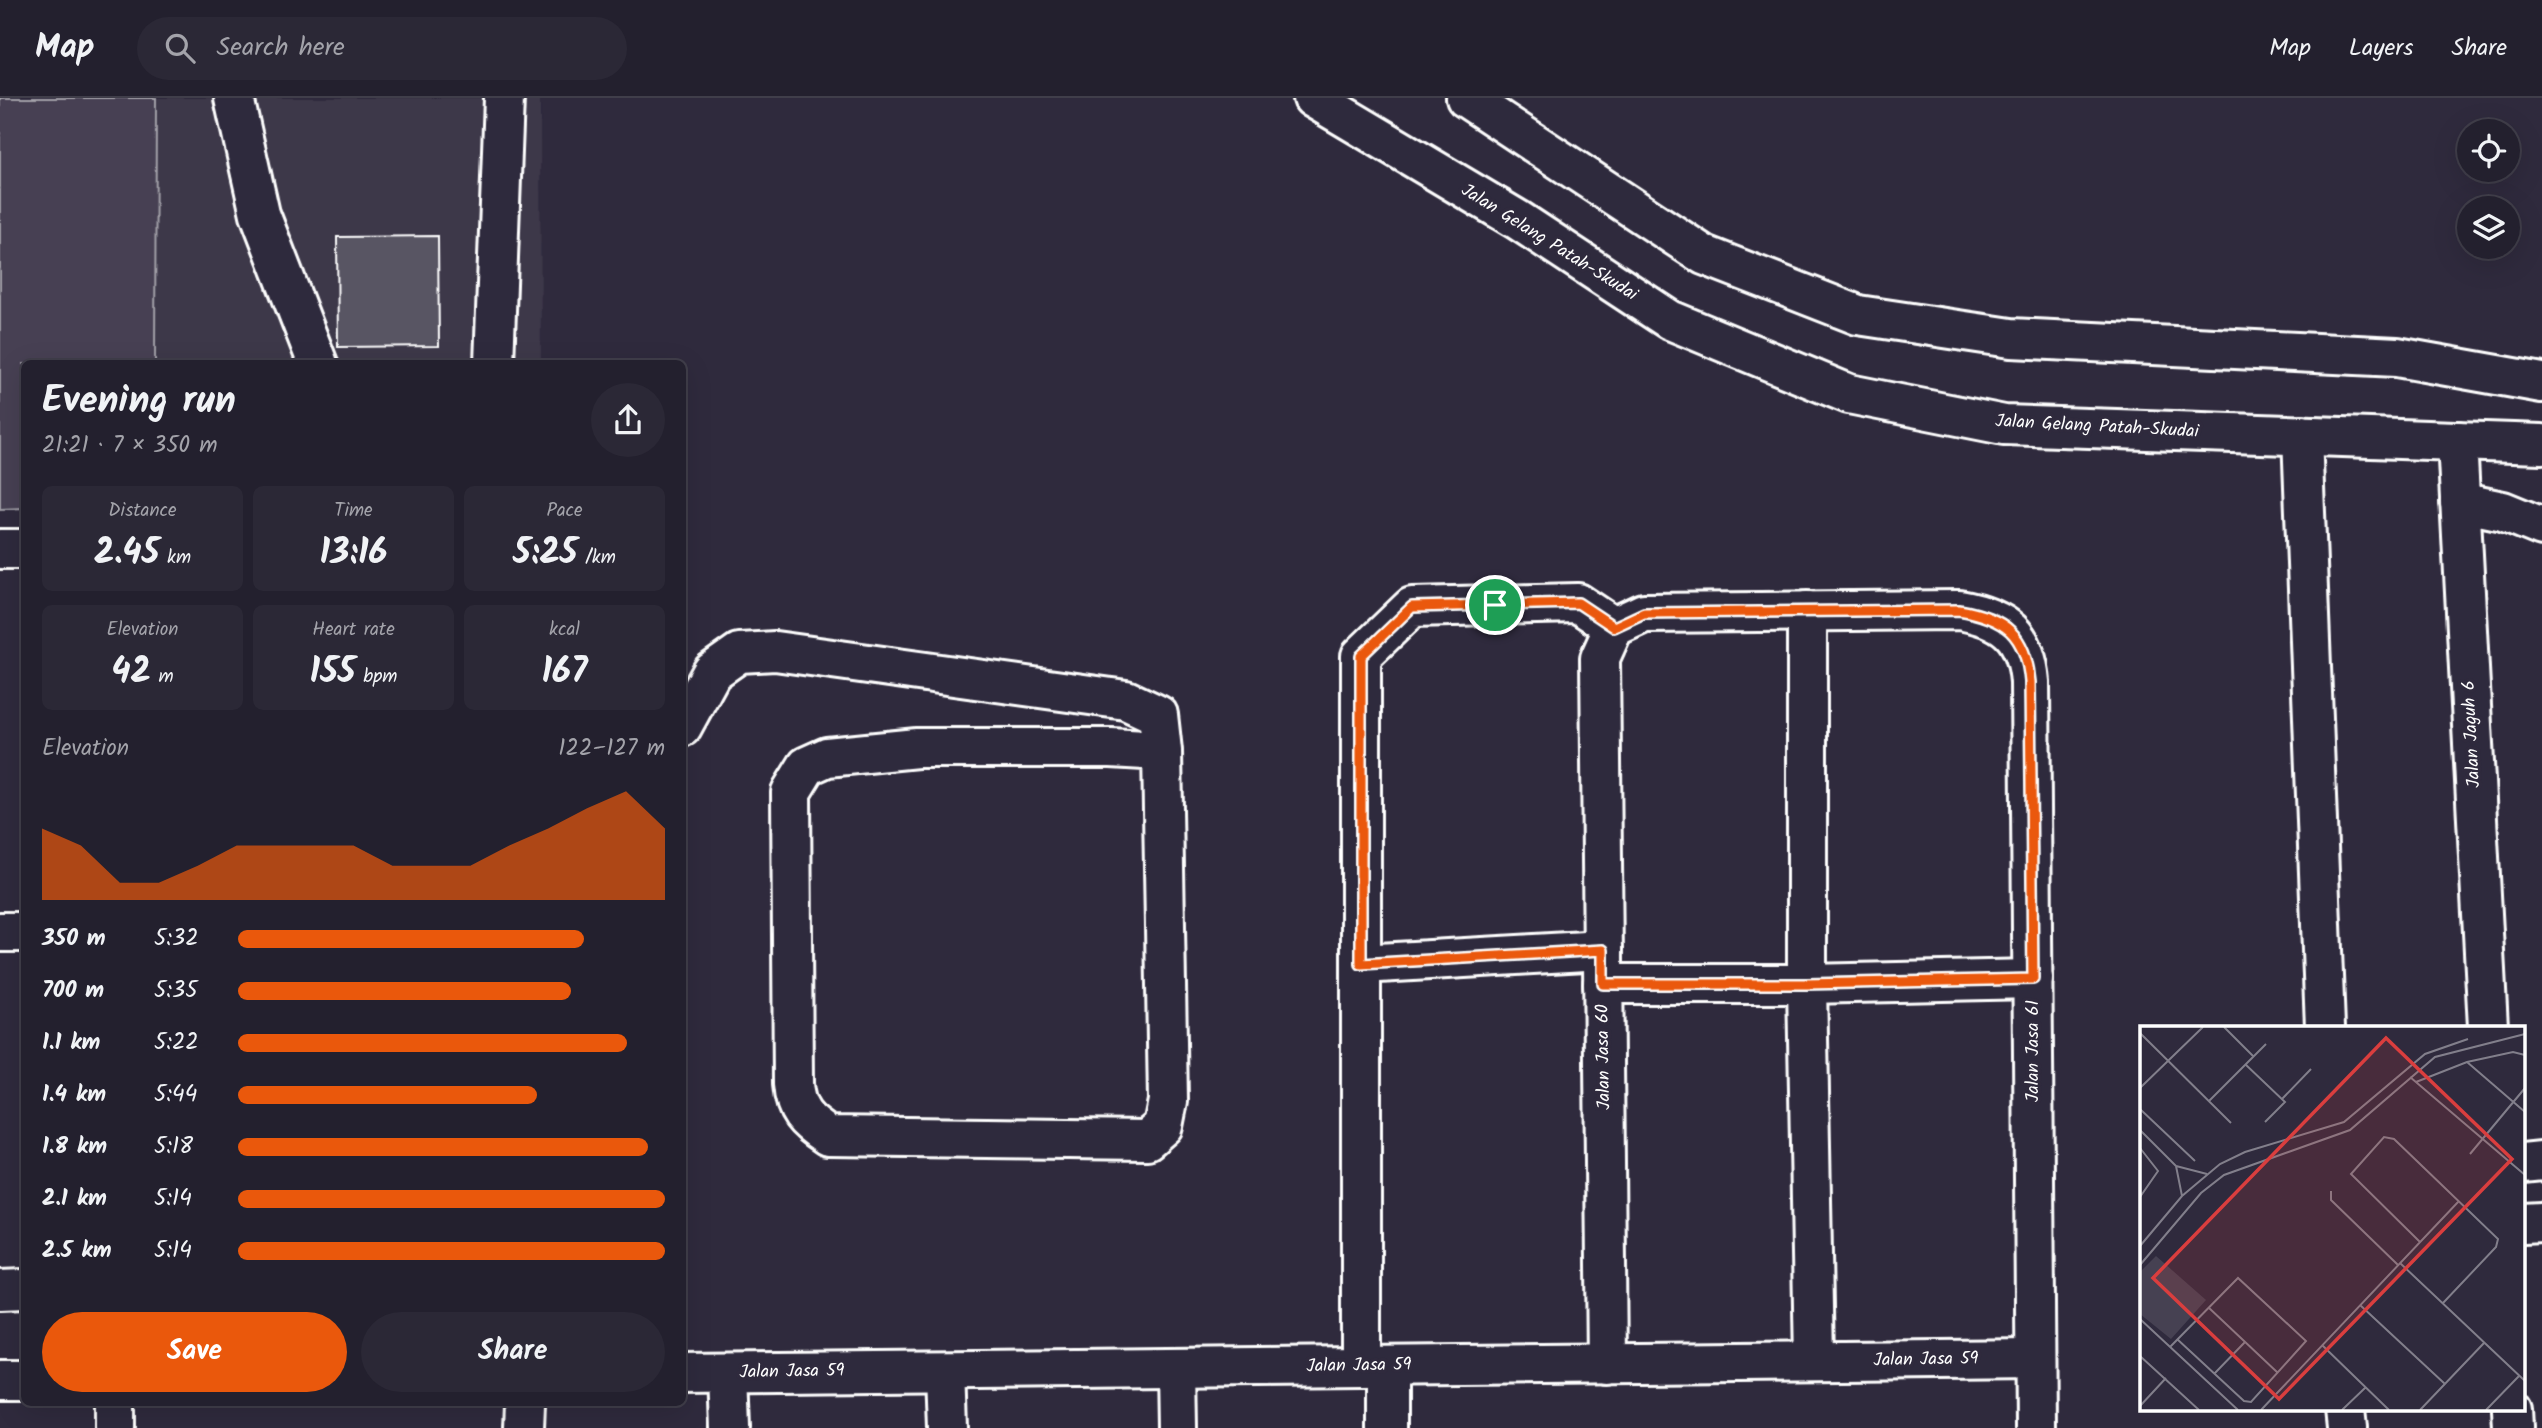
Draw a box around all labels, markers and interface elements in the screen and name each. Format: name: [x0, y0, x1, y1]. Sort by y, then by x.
search box: [137, 17, 627, 80]
text: Map: [35, 22, 95, 75]
text: Search here: [217, 27, 345, 69]
icon: search: [161, 29, 199, 67]
text: Map: [2269, 29, 2311, 68]
text: Layers: [2349, 29, 2413, 68]
text: Share: [2451, 29, 2507, 68]
map controls: [2457, 119, 2520, 259]
button: locate: [2457, 119, 2520, 182]
street label: Jalan Gelang Patah-Skudai: [1455, 177, 1644, 310]
button: layers: [2457, 196, 2520, 259]
text: Evening run: [42, 372, 236, 432]
button: share: [591, 383, 665, 457]
street label: Jalan Gelang Patah-Skudai: [1995, 407, 2200, 447]
text: 21:21 · 7 × 350 m: [42, 428, 218, 464]
text: Distance: [108, 496, 177, 526]
text: Time: [334, 496, 373, 526]
text: Pace: [546, 496, 583, 526]
text: 2.45: [94, 526, 159, 582]
text: 13:16: [320, 526, 387, 582]
text: 5:25: [513, 526, 578, 582]
text: km: [159, 543, 191, 573]
text: /km: [578, 543, 616, 573]
pin: [1465, 575, 1525, 635]
icon: arrive: [1476, 586, 1514, 624]
text: Elevation: [107, 615, 178, 645]
text: Heart rate: [312, 615, 395, 645]
text: kcal: [549, 615, 580, 645]
text: 42: [111, 645, 151, 701]
text: 155: [310, 645, 356, 701]
text: 167: [541, 645, 588, 701]
text: m: [151, 662, 174, 692]
text: bpm: [356, 662, 397, 692]
street label: Jalan Jaguh 6: [2455, 680, 2489, 788]
text: Elevation: [42, 731, 129, 767]
text: 122–127 m: [558, 731, 665, 767]
text: 350 m: [42, 921, 106, 957]
text: 5:32: [154, 921, 199, 957]
text: 700 m: [42, 973, 104, 1009]
text: 5:35: [154, 973, 198, 1009]
street label: Jalan Jasa 61: [2019, 1000, 2048, 1102]
street label: Jalan Jasa 60: [1589, 1004, 1619, 1110]
text: 1.1 km: [42, 1025, 100, 1061]
text: 5:22: [154, 1025, 199, 1061]
inset map: [2140, 1026, 2524, 1410]
text: 1.4 km: [42, 1077, 106, 1113]
text: 5:44: [154, 1077, 197, 1113]
text: 1.8 km: [42, 1129, 107, 1165]
text: 5:18: [154, 1129, 193, 1165]
text: 2.1 km: [42, 1181, 107, 1217]
text: 5:14: [154, 1181, 192, 1217]
text: 2.5 km: [42, 1233, 112, 1269]
text: 5:14: [154, 1233, 192, 1269]
button: Save: [42, 1312, 347, 1392]
button: Share: [361, 1312, 665, 1392]
street label: Jalan Jasa 59: [1873, 1345, 1979, 1375]
street label: Jalan Jasa 59: [1306, 1351, 1412, 1381]
street label: Jalan Jasa 59: [739, 1357, 845, 1387]

